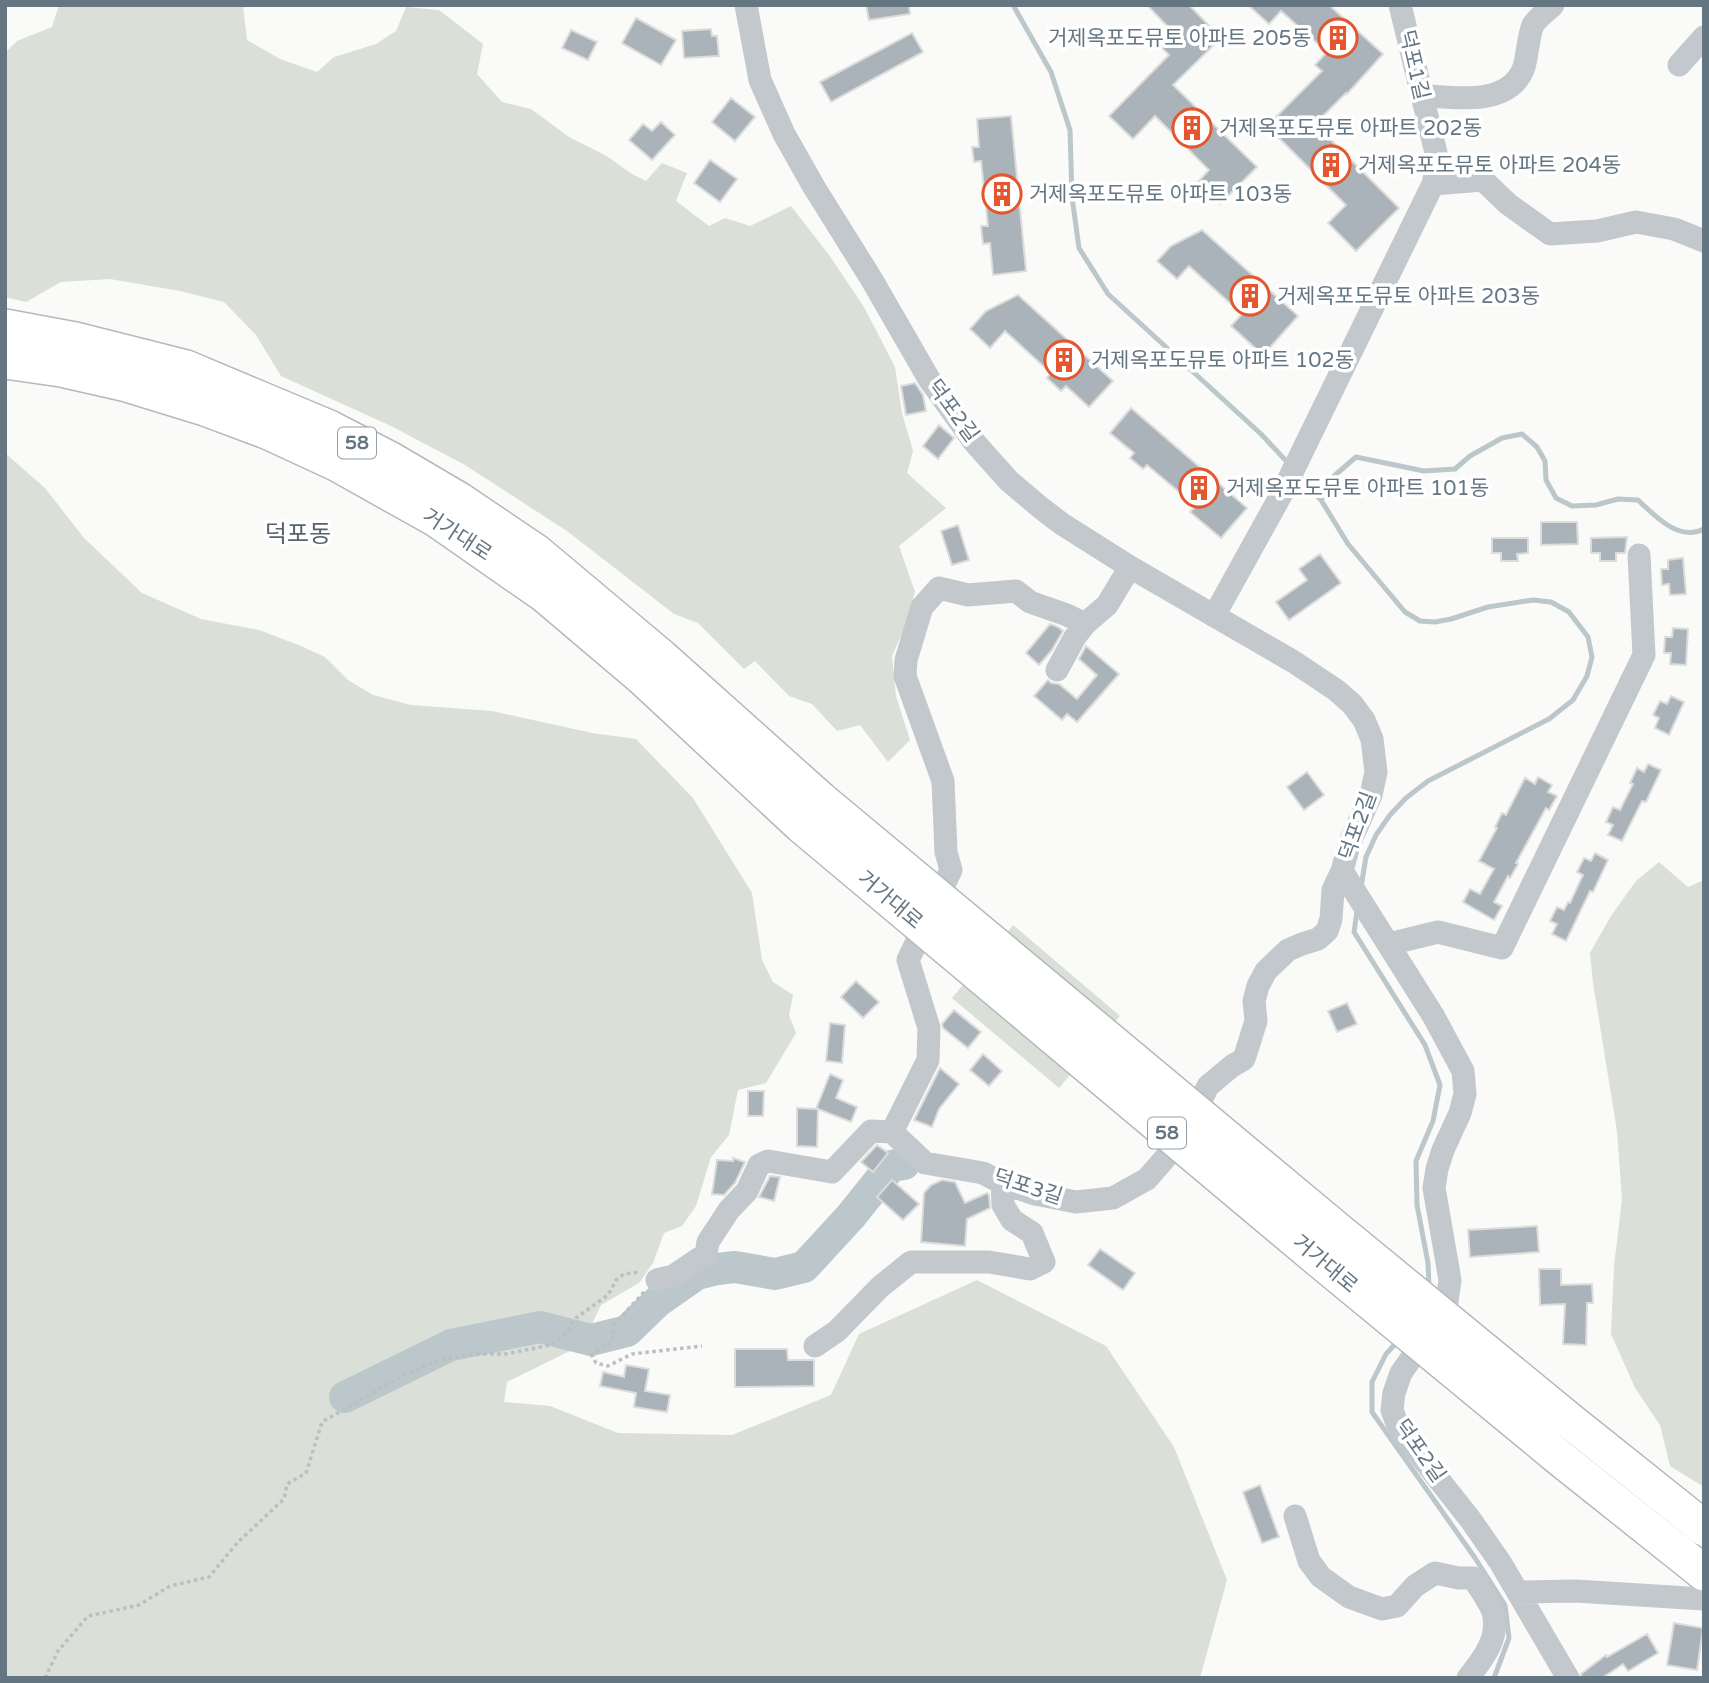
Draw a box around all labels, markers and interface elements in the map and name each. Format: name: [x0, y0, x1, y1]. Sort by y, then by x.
building icon: 거제옥포도뮤토 아파트 205동: [1317, 17, 1359, 59]
place label: 거제옥포도뮤토 아파트 205동: [1048, 26, 1311, 51]
street label: 덕포1길: [1394, 28, 1434, 102]
building icon: 거제옥포도뮤토 아파트 202동: [1171, 107, 1213, 149]
place label: 거제옥포도뮤토 아파트 202동: [1219, 116, 1482, 141]
building icon: 거제옥포도뮤토 아파트 204동: [1310, 144, 1352, 186]
place label: 거제옥포도뮤토 아파트 204동: [1358, 153, 1621, 178]
building icon: 거제옥포도뮤토 아파트 103동: [981, 173, 1023, 215]
place label: 거제옥포도뮤토 아파트 103동: [1029, 182, 1292, 207]
building icon: 거제옥포도뮤토 아파트 203동: [1229, 275, 1271, 317]
place label: 거제옥포도뮤토 아파트 203동: [1277, 284, 1540, 309]
building icon: 거제옥포도뮤토 아파트 102동: [1043, 339, 1085, 381]
place label: 거제옥포도뮤토 아파트 102동: [1091, 348, 1354, 373]
street label: 덕포2길: [922, 375, 984, 447]
road number: 58: [338, 428, 376, 458]
building icon: 거제옥포도뮤토 아파트 101동: [1178, 467, 1220, 509]
place label: 거제옥포도뮤토 아파트 101동: [1226, 476, 1489, 501]
street label: 거가대로: [418, 503, 496, 567]
district label: 덕포동: [265, 520, 331, 549]
street label: 덕포2길: [1334, 788, 1382, 864]
street label: 거가대로: [852, 866, 928, 934]
road number: 58: [1148, 1118, 1186, 1148]
street label: 덕포3길: [990, 1164, 1066, 1210]
street label: 거가대로: [1287, 1230, 1363, 1298]
street label: 덕포2길: [1389, 1415, 1451, 1487]

